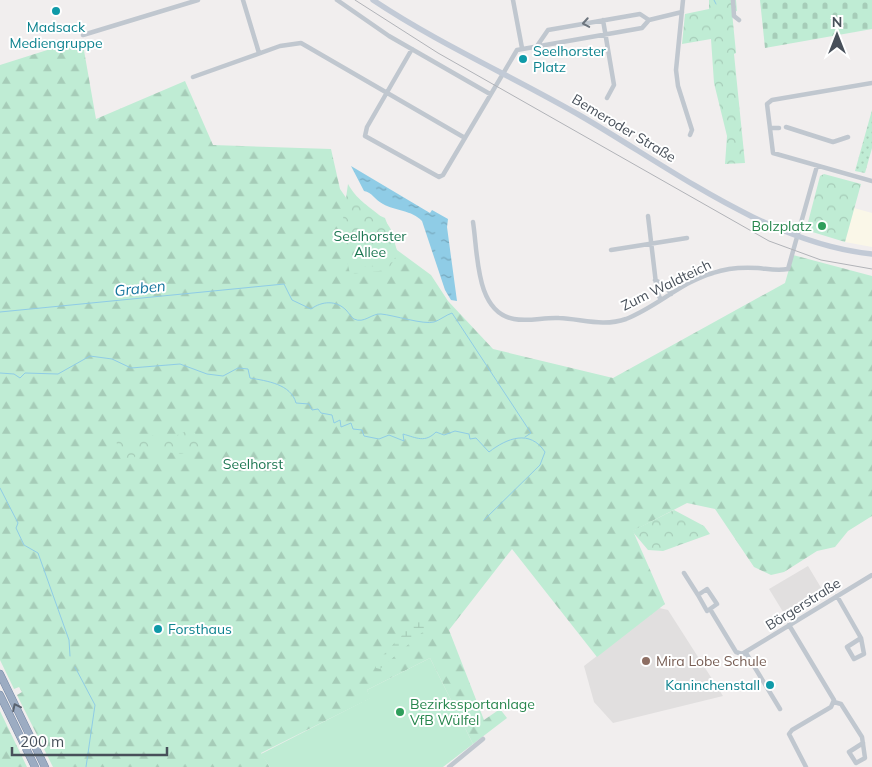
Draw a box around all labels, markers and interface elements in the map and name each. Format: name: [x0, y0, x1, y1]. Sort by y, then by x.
marker: Madsack Mediengruppe: [50, 5, 62, 17]
north arrow: [812, 10, 862, 60]
text: N: [832, 13, 842, 31]
place label: Madsack Mediengruppe: [9, 18, 103, 52]
one-way arrow: [581, 18, 590, 28]
place label: Seelhorster Platz: [533, 42, 607, 76]
marker: Seelhorster Platz: [517, 53, 529, 65]
street label: Bemeroder Straße: [569, 90, 679, 166]
place label: Bolzplatz: [752, 217, 812, 235]
marker: Bolzplatz: [816, 220, 828, 232]
park label: Seelhorster Allee: [334, 227, 407, 261]
street label: Zum Waldteich: [618, 255, 714, 315]
water label: Graben: [113, 276, 167, 300]
park label: Seelhorst: [223, 455, 283, 473]
street label: Börgerstraße: [762, 574, 844, 634]
place label: Forsthaus: [168, 620, 232, 638]
marker: Forsthaus: [152, 623, 164, 635]
place label: Mira Lobe Schule: [656, 652, 767, 670]
marker: Mira Lobe Schule: [640, 655, 652, 667]
place label: Kaninchenstall: [665, 676, 760, 694]
marker: Kaninchenstall: [764, 679, 776, 691]
place label: Bezirkssportanlage VfB Wülfel: [410, 695, 535, 729]
one-way arrow: [12, 703, 22, 712]
marker: Bezirkssportanlage VfB Wülfel: [394, 706, 406, 718]
scale bar: [12, 724, 168, 756]
text: 200 m: [20, 732, 64, 751]

